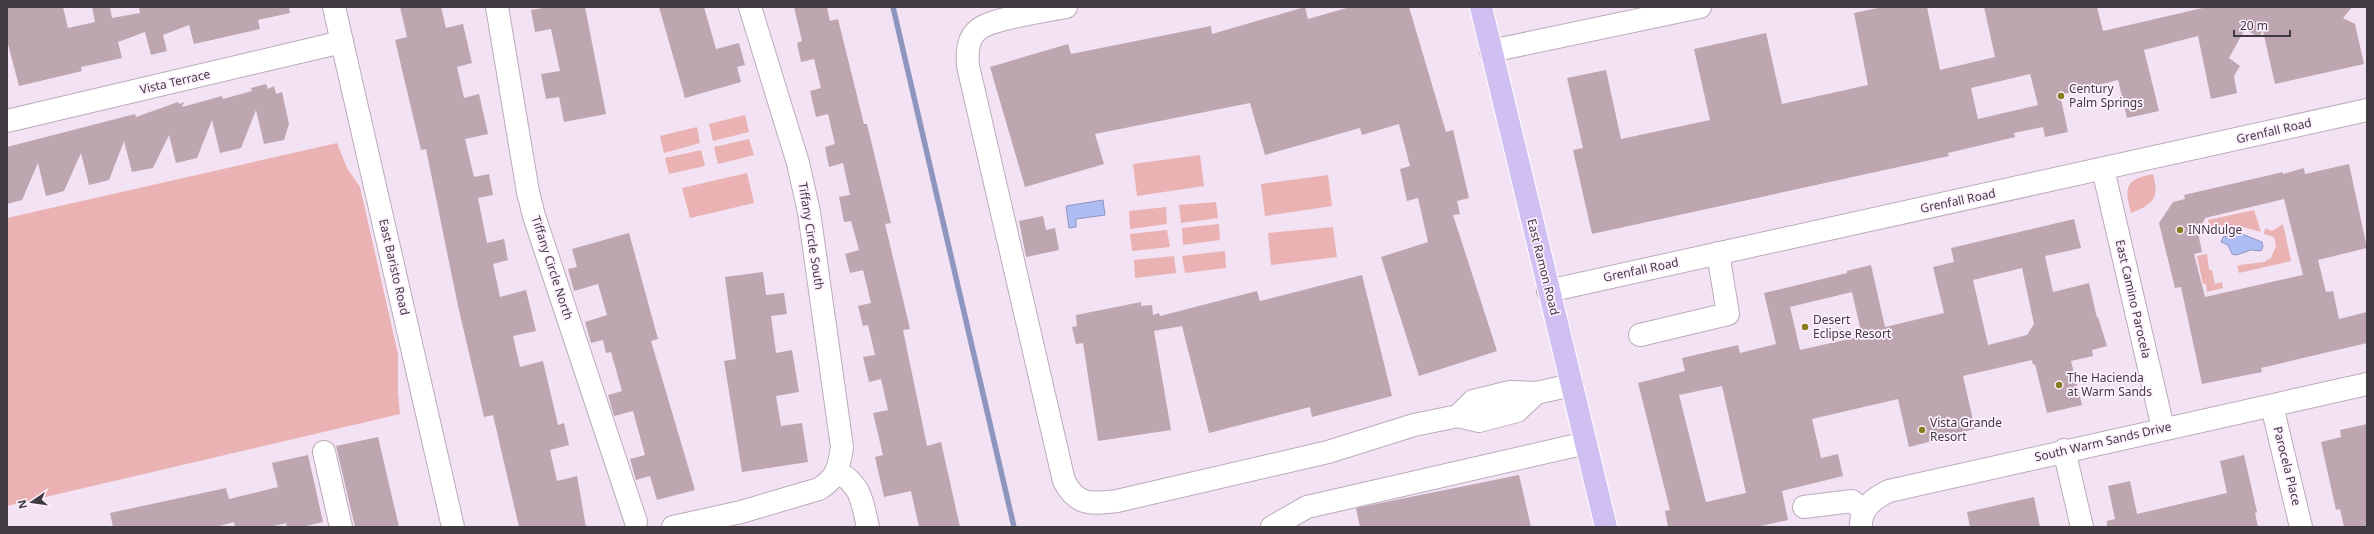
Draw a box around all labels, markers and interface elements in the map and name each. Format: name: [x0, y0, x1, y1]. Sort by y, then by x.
scale bar: [2234, 12, 2290, 38]
text: 20 m: [2240, 17, 2268, 34]
street label: Vista Terrace: [138, 65, 212, 98]
place label: Century Palm Springs: [2069, 80, 2143, 111]
marker: Century Palm Springs: [2056, 91, 2066, 101]
street label: Grenfall Road: [2235, 114, 2313, 147]
street label: Tiffany Circle South: [795, 181, 828, 291]
street label: Grenfall Road: [1919, 184, 1997, 217]
street label: Tiffany Circle North: [528, 214, 577, 322]
street label: East Baristo Road: [375, 217, 414, 317]
street label: East Ramon Road: [1523, 217, 1564, 317]
place label: INNdulge: [2188, 221, 2243, 238]
marker: INNdulge: [2175, 225, 2185, 235]
street label: East Camino Parocela: [2112, 238, 2155, 360]
street label: Grenfall Road: [1602, 253, 1680, 286]
place label: Desert Eclipse Resort: [1813, 311, 1892, 342]
marker: Desert Eclipse Resort: [1800, 322, 1810, 332]
place label: The Hacienda at Warm Sands: [2067, 369, 2152, 400]
marker: The Hacienda at Warm Sands: [2054, 380, 2064, 390]
place label: Vista Grande Resort: [1930, 414, 2002, 445]
street label: South Warm Sands Drive: [2033, 417, 2173, 466]
street label: Parocela Place: [2269, 424, 2306, 507]
marker: Vista Grande Resort: [1917, 425, 1927, 435]
north arrow: [12, 482, 52, 522]
text: N: [13, 498, 30, 510]

